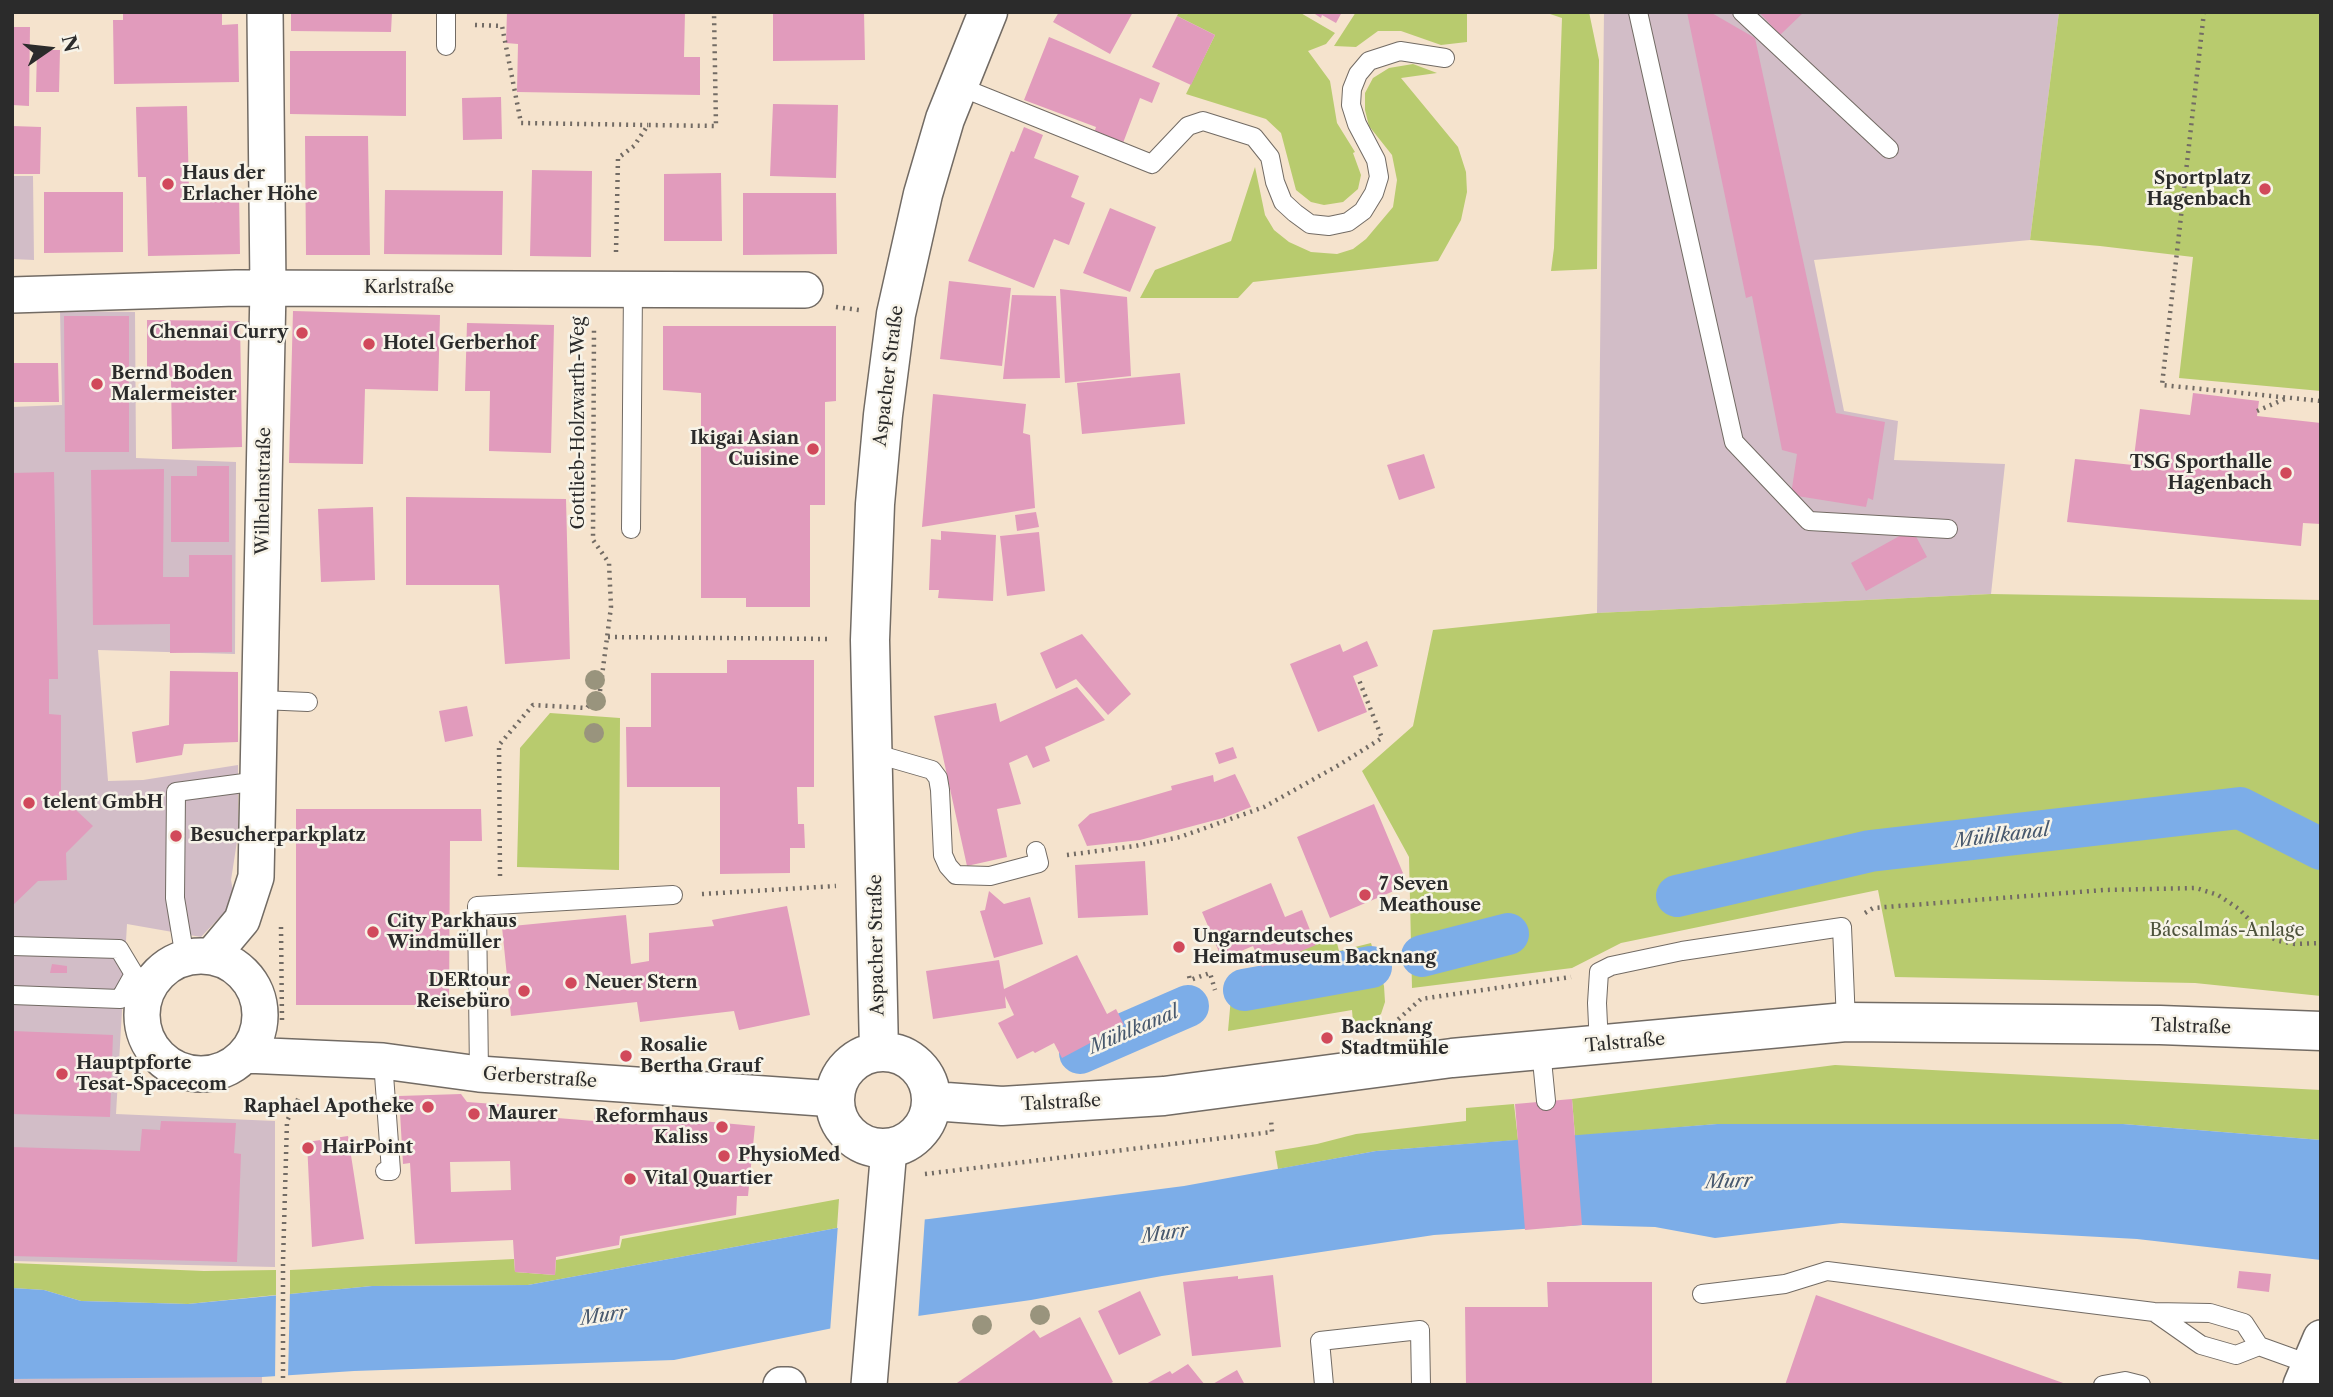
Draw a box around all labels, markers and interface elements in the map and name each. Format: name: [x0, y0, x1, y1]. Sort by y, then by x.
north arrow: [14, 14, 84, 84]
text: N: [57, 33, 83, 55]
place label: Haus der Erlacher Höhe: [182, 163, 317, 206]
place label: Sportplatz Hagenbach: [2147, 168, 2251, 210]
marker: Haus der Erlacher Höhe: [160, 176, 176, 192]
marker: Sportplatz Hagenbach: [2257, 181, 2273, 197]
street label: Karlstraße: [364, 277, 454, 299]
street label: Aspacher Straße: [870, 304, 908, 448]
street label: Gottlieb-Holzwarth-Weg: [568, 317, 590, 529]
place label: Chennai Curry: [149, 322, 288, 344]
marker: Chennai Curry: [294, 325, 310, 341]
place label: Hotel Gerberhof: [383, 333, 537, 355]
marker: Hotel Gerberhof: [361, 336, 377, 352]
place label: Bernd Boden Malermeister: [111, 363, 236, 406]
marker: Bernd Boden Malermeister: [89, 376, 105, 392]
street label: Wilhelmstraße: [252, 427, 276, 555]
place label: Ikigai Asian Cuisine: [690, 428, 799, 471]
marker: Ikigai Asian Cuisine: [805, 441, 821, 457]
place label: TSG Sporthalle Hagenbach: [2130, 452, 2272, 494]
marker: TSG Sporthalle Hagenbach: [2278, 465, 2294, 481]
place label: telent GmbH: [43, 792, 163, 814]
marker: telent GmbH: [21, 795, 37, 811]
water label: Mühlkanal: [1953, 819, 2051, 853]
place label: Besucherparkplatz: [190, 825, 366, 847]
marker: Besucherparkplatz: [168, 828, 184, 844]
street label: Aspacher Straße: [865, 874, 889, 1016]
place label: 7 Seven Meathouse: [1379, 874, 1481, 917]
marker: 7 Seven Meathouse: [1357, 887, 1373, 903]
place label: City Parkhaus Windmüller: [387, 911, 517, 954]
park label: Bácsalmás-Anlage: [2149, 920, 2305, 942]
marker: City Parkhaus Windmüller: [365, 924, 381, 940]
place label: Ungarndeutsches Heimatmuseum Backnang: [1193, 926, 1436, 968]
marker: Ungarndeutsches Heimatmuseum Backnang: [1171, 939, 1187, 955]
place label: DERtour Reisebüro: [416, 970, 510, 1012]
place label: Neuer Stern: [585, 972, 698, 994]
marker: Neuer Stern: [563, 975, 579, 991]
marker: DERtour Reisebüro: [516, 983, 532, 999]
water label: Mühlkanal: [1086, 1001, 1182, 1059]
street label: Talstraße: [2151, 1015, 2231, 1039]
place label: Backnang Stadtmühle: [1341, 1017, 1449, 1060]
street label: Talstraße: [1584, 1029, 1666, 1057]
marker: Backnang Stadtmühle: [1319, 1030, 1335, 1046]
place label: Rosalie Bertha Grauf: [640, 1035, 761, 1078]
marker: Rosalie Bertha Grauf: [618, 1048, 634, 1064]
place label: Hauptpforte Tesat-Spacecom: [76, 1053, 227, 1096]
street label: Gerberstraße: [482, 1063, 598, 1093]
marker: Hauptpforte Tesat-Spacecom: [54, 1066, 70, 1082]
street label: Talstraße: [1020, 1090, 1102, 1116]
place label: Raphael Apotheke: [243, 1096, 414, 1118]
marker: Raphael Apotheke: [420, 1099, 436, 1115]
place label: Maurer: [488, 1103, 557, 1125]
marker: Maurer: [466, 1106, 482, 1122]
place label: Reformhaus Kaliss: [595, 1106, 708, 1148]
marker: Reformhaus Kaliss: [714, 1119, 730, 1135]
place label: HairPoint: [322, 1137, 413, 1159]
marker: HairPoint: [300, 1140, 316, 1156]
place label: PhysioMed: [738, 1145, 840, 1167]
marker: PhysioMed: [716, 1148, 732, 1164]
place label: Vital Quartier: [644, 1168, 773, 1190]
water label: Murr: [1705, 1170, 1753, 1194]
marker: Vital Quartier: [622, 1171, 638, 1187]
water label: Murr: [1140, 1219, 1190, 1249]
water label: Murr: [579, 1301, 629, 1331]

